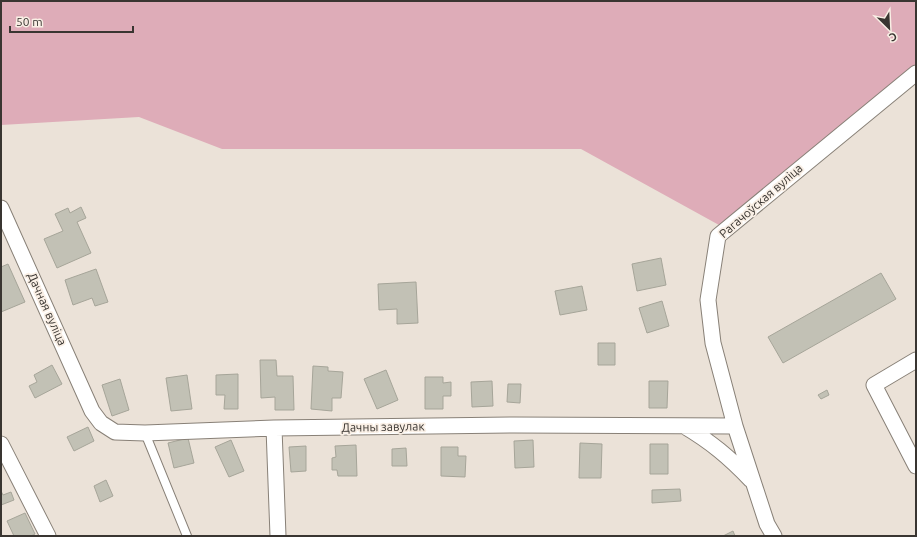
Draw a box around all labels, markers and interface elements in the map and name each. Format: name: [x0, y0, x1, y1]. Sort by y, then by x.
scale bar: [10, 8, 133, 34]
north arrow: [869, 8, 909, 48]
text: 50 m: [16, 15, 43, 28]
text: С: [887, 30, 899, 44]
street label: Рагачоўская вуліца: [717, 161, 805, 240]
street label: Дачная вуліца: [26, 270, 69, 347]
street label: Дачны завулак: [341, 419, 425, 434]

